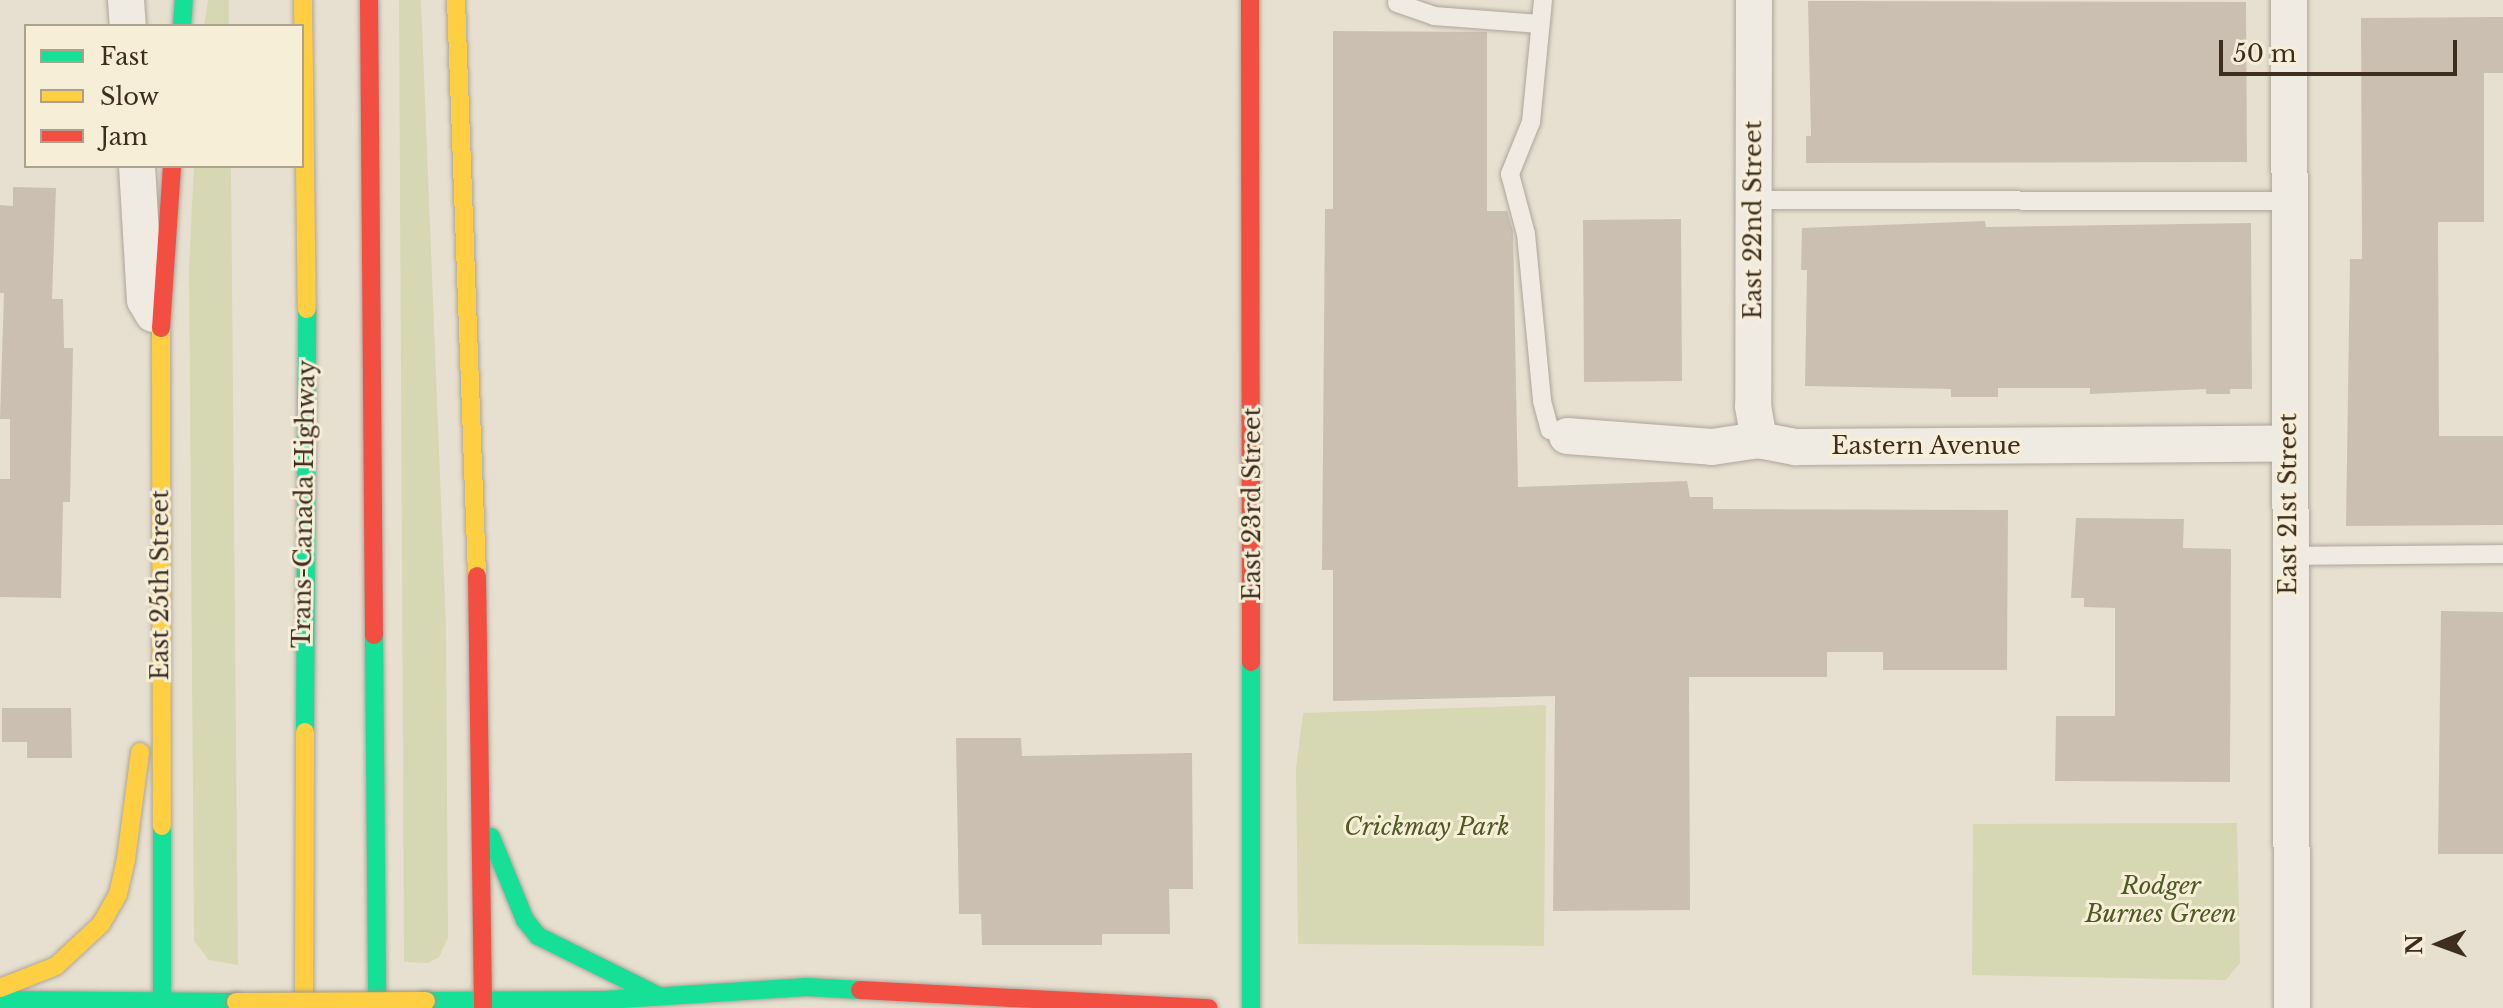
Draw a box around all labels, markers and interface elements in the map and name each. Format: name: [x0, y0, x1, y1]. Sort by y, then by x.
legend: [24, 24, 304, 168]
scale bar: [2223, 24, 2461, 74]
text: 50 m: [2233, 39, 2296, 68]
text: Fast: [100, 42, 148, 71]
text: Slow: [100, 82, 159, 111]
street label: East 22nd Street: [1739, 121, 1767, 319]
text: Jam: [100, 122, 148, 151]
street label: Trans-Canada Highway: [287, 359, 321, 649]
street label: East 23rd Street: [1238, 407, 1266, 601]
street label: East 21st Street: [2274, 413, 2302, 595]
street label: Eastern Avenue: [1831, 432, 2021, 460]
street label: East 25th Street: [146, 490, 174, 680]
park label: Crickmay Park: [1344, 813, 1510, 841]
park label: Rodger Burnes Green: [2085, 872, 2237, 928]
north arrow: [2399, 904, 2479, 984]
text: N: [2401, 934, 2428, 955]

